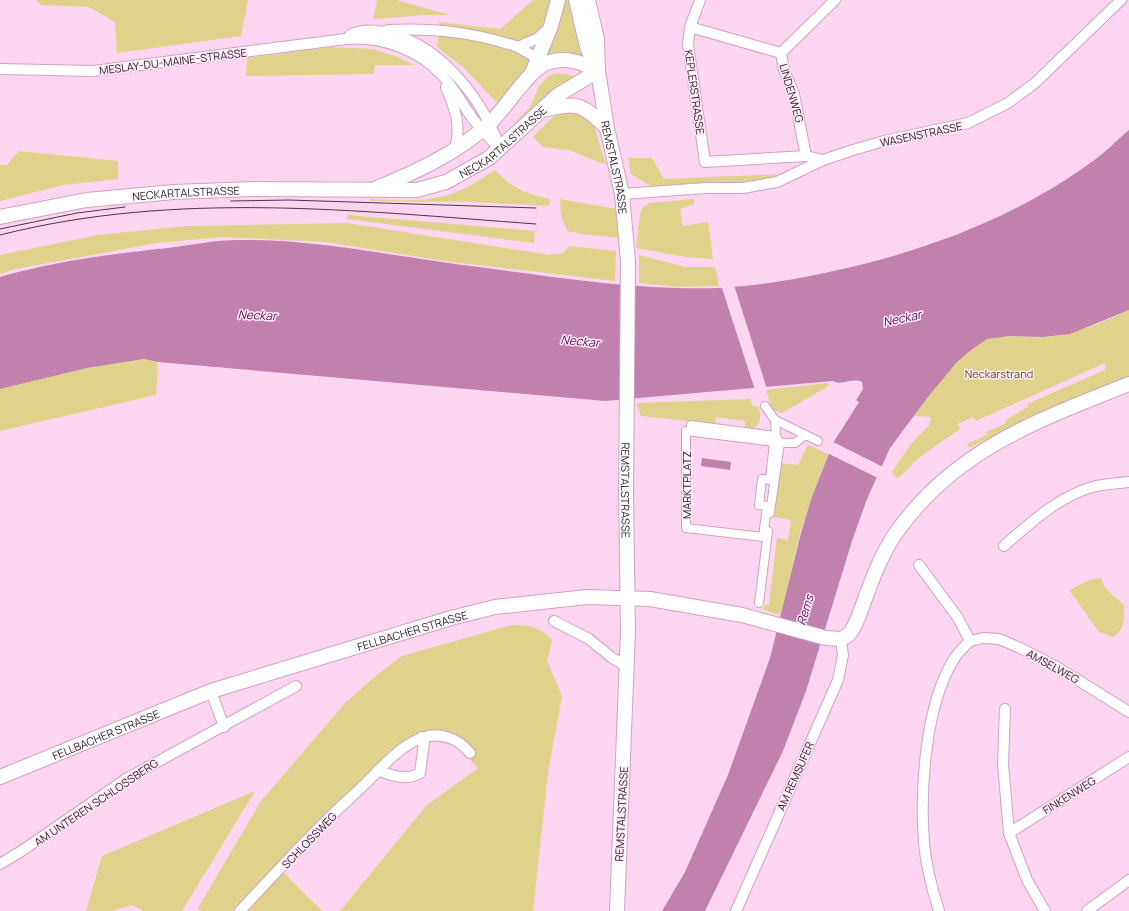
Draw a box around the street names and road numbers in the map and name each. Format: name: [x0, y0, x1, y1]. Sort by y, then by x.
street label: MESLAY-DU-MAINE-STRASSE: [98, 44, 248, 78]
street label: KEPLERSTRASSE: [682, 49, 708, 135]
street label: LINDENWEG: [776, 62, 808, 125]
street label: NECKARTALSTRASSE: [456, 102, 549, 181]
street label: WASENSTRASSE: [878, 118, 964, 150]
street label: REMSTALSTRASSE: [598, 120, 631, 215]
street label: NECKARTALSTRASSE: [132, 182, 240, 203]
street label: REMSTALSTRASSE: [618, 443, 634, 538]
street label: MARKTPLATZ: [679, 451, 694, 519]
street label: FELLBACHER STRASSE: [355, 607, 469, 654]
street label: AMSELWEG: [1024, 645, 1082, 687]
street label: FELLBACHER STRASSE: [50, 705, 161, 763]
street label: AM REMSUFER: [773, 739, 817, 813]
street label: AM UNTEREN SCHLOSSBERG: [31, 755, 161, 849]
street label: REMSTALSTRASSE: [611, 766, 631, 862]
street label: FINKENWEG: [1040, 773, 1099, 817]
street label: SCHLOSSWEG: [278, 808, 340, 871]

